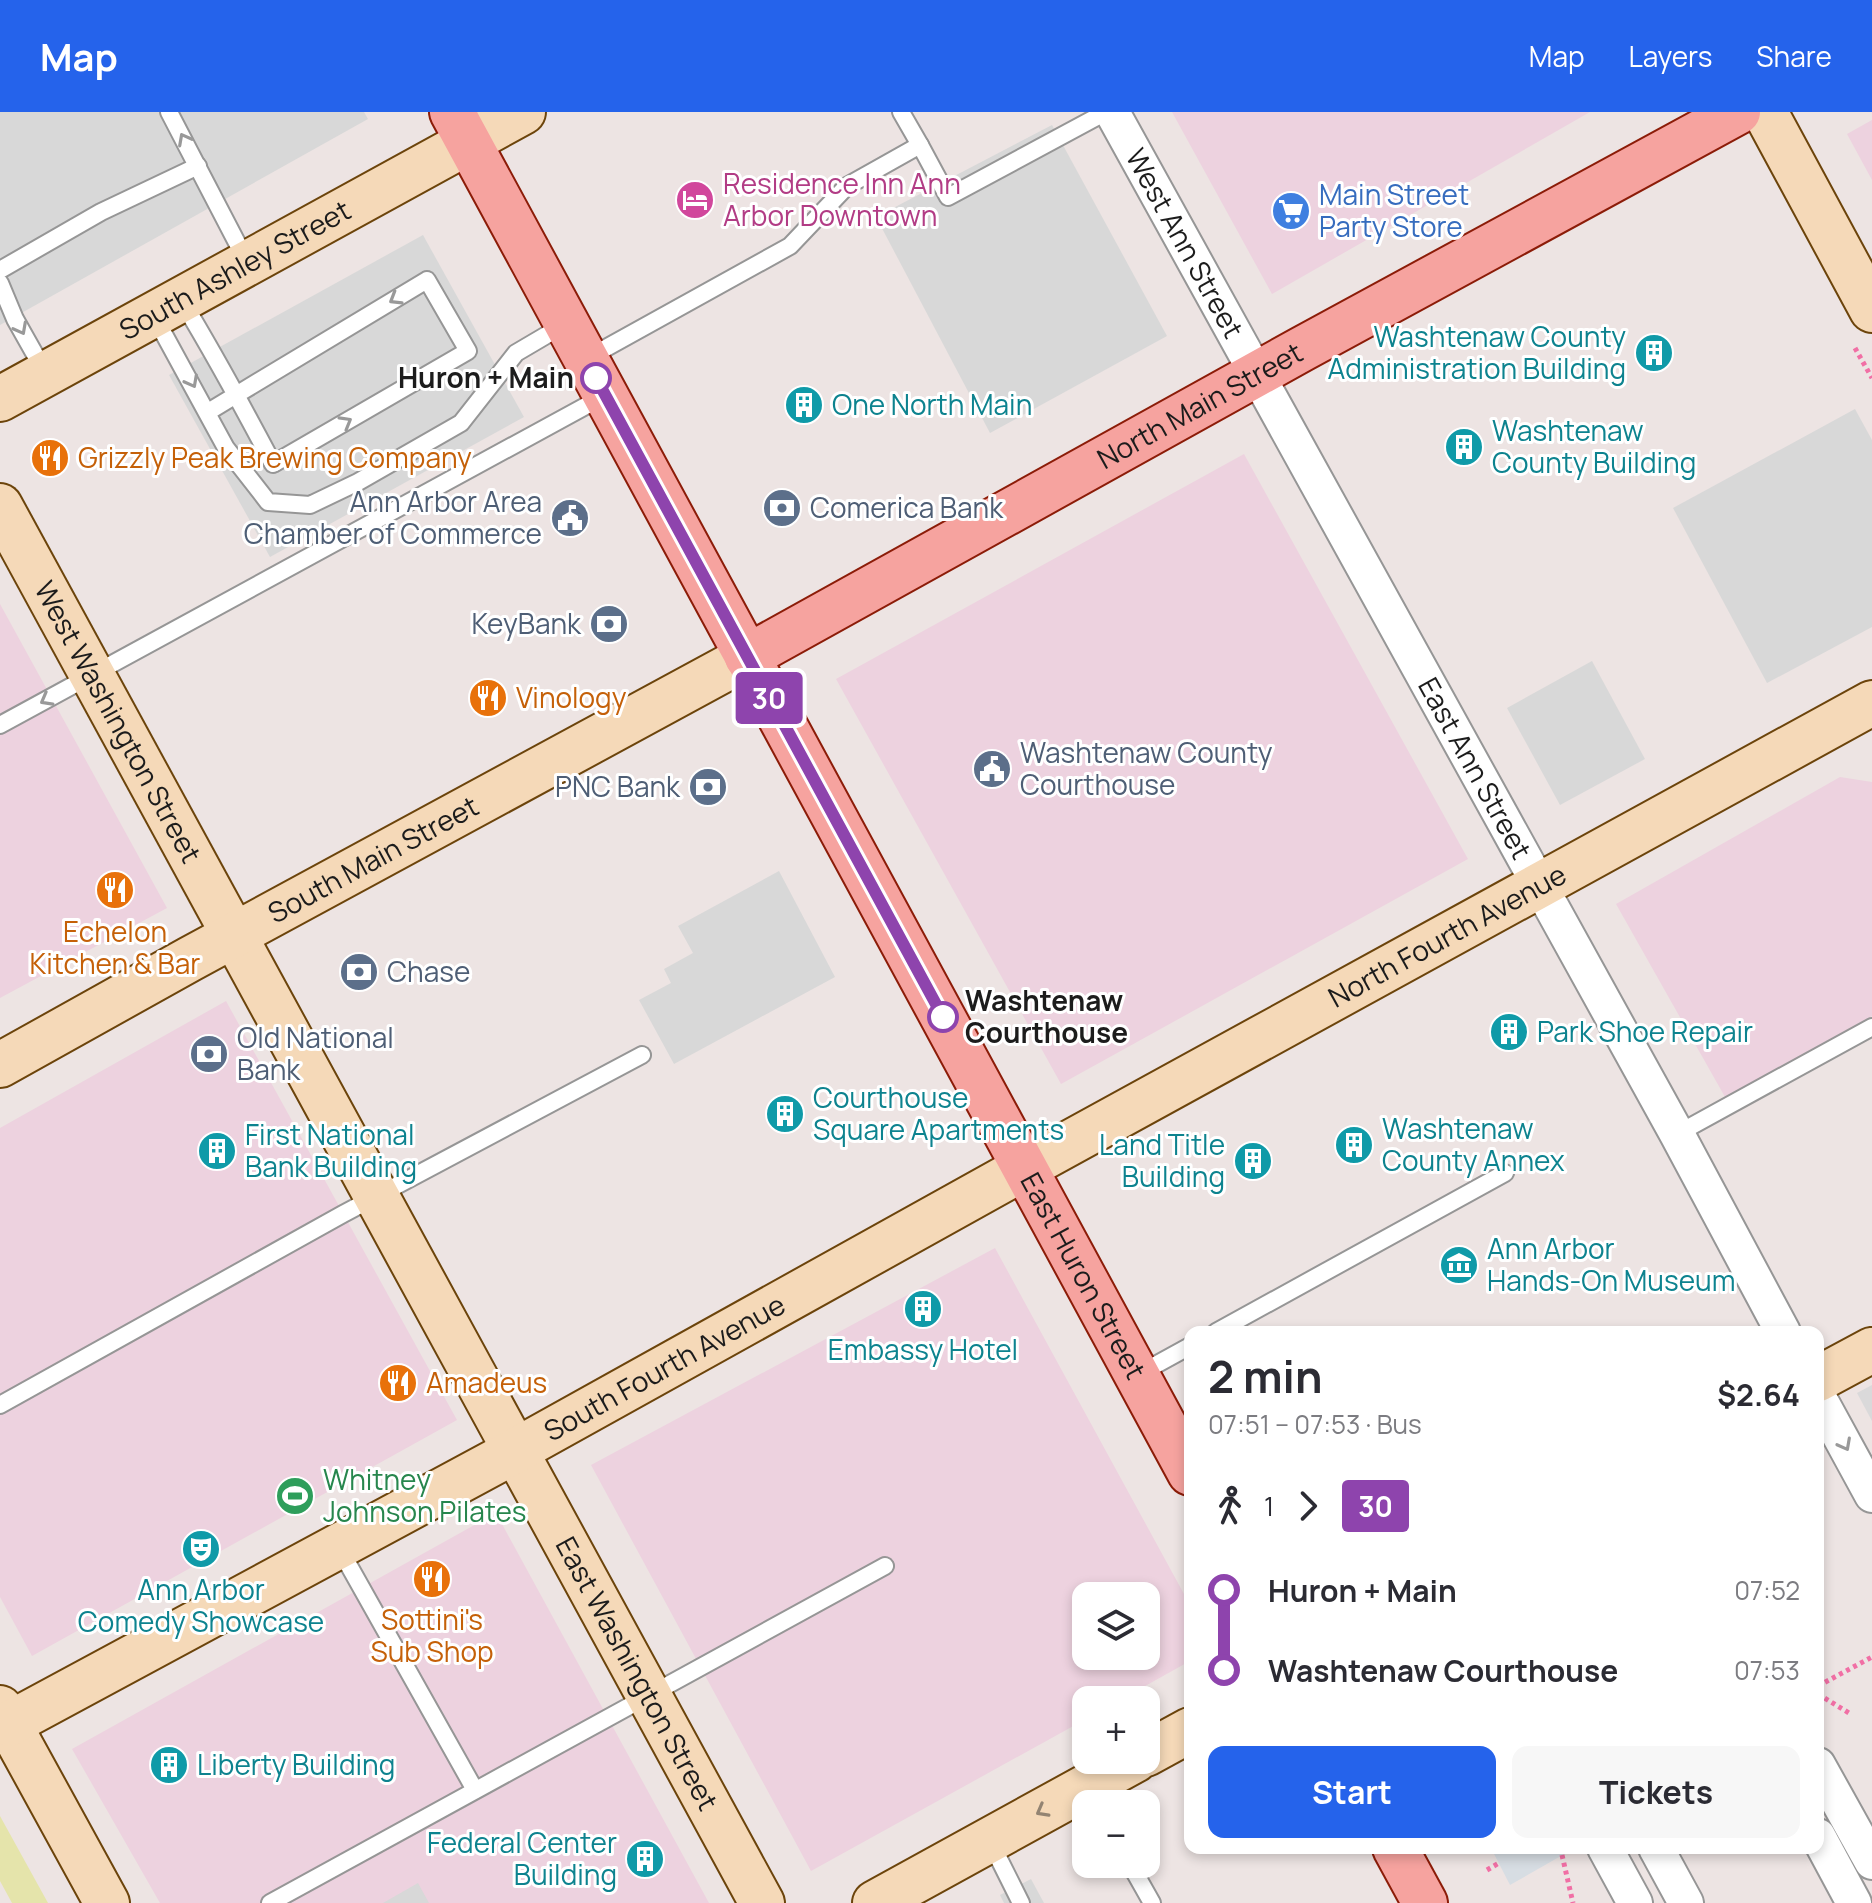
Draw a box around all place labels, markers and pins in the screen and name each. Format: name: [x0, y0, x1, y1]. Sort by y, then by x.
place label: Residence Inn Ann Arbor Downtown: [723, 164, 961, 234]
place label: Main Street Party Store: [1319, 175, 1469, 245]
hotel icon: Residence Inn Ann Arbor Downtown: [674, 179, 716, 221]
supermarket icon: Main Street Party Store: [1270, 190, 1312, 232]
place label: Washtenaw County Administration Building: [1327, 317, 1626, 387]
building icon: Washtenaw County Administration Building: [1633, 332, 1675, 374]
place label: Huron + Main: [398, 358, 574, 396]
marker: Huron + Main: [581, 363, 611, 393]
building icon: One North Main: [783, 384, 825, 426]
place label: One North Main: [832, 385, 1032, 423]
place label: Washtenaw County Building: [1492, 411, 1696, 481]
building icon: Washtenaw County Building: [1443, 426, 1485, 468]
restaurant icon: Grizzly Peak Brewing Company: [29, 437, 71, 479]
place label: Grizzly Peak Brewing Company: [78, 438, 472, 476]
place label: Ann Arbor Area Chamber of Commerce: [244, 482, 542, 552]
bank icon: Comerica Bank: [761, 487, 803, 529]
place label: Comerica Bank: [810, 488, 1004, 526]
public building icon: Ann Arbor Area Chamber of Commerce: [549, 497, 591, 539]
bank icon: KeyBank: [588, 603, 630, 645]
place label: KeyBank: [471, 604, 582, 642]
restaurant icon: Vinology: [467, 677, 509, 719]
place label: Vinology: [516, 678, 627, 716]
place label: Washtenaw County Courthouse: [1020, 733, 1273, 803]
public building icon: Washtenaw County Courthouse: [971, 748, 1013, 790]
bank icon: PNC Bank: [687, 766, 729, 808]
place label: PNC Bank: [555, 767, 681, 805]
restaurant icon: Echelon Kitchen & Bar: [94, 869, 136, 911]
place label: Echelon Kitchen & Bar: [30, 912, 200, 982]
bank icon: Chase: [338, 951, 380, 993]
place label: Chase: [387, 952, 470, 990]
place label: Washtenaw Courthouse: [965, 981, 1128, 1051]
marker: Washtenaw Courthouse: [928, 1002, 958, 1032]
building icon: Park Shoe Repair: [1488, 1011, 1530, 1053]
place label: Park Shoe Repair: [1537, 1012, 1753, 1050]
place label: Old National Bank: [237, 1018, 394, 1088]
bank icon: Old National Bank: [188, 1033, 230, 1075]
place label: Courthouse Square Apartments: [813, 1078, 1064, 1148]
building icon: Courthouse Square Apartments: [764, 1093, 806, 1135]
place label: Washtenaw County Annex: [1382, 1109, 1565, 1179]
place label: First National Bank Building: [245, 1115, 417, 1185]
building icon: Washtenaw County Annex: [1333, 1124, 1375, 1166]
place label: Land Title Building: [1099, 1125, 1225, 1195]
building icon: First National Bank Building: [196, 1130, 238, 1172]
building icon: Land Title Building: [1232, 1140, 1274, 1182]
place label: Ann Arbor Hands-On Museum: [1487, 1229, 1735, 1299]
museum icon: Ann Arbor Hands-On Museum: [1438, 1244, 1480, 1286]
building icon: Embassy Hotel: [902, 1288, 944, 1330]
place label: Embassy Hotel: [828, 1330, 1018, 1368]
restaurant icon: Amadeus: [377, 1362, 419, 1404]
place label: Amadeus: [426, 1363, 547, 1401]
place label: Whitney Johnson Pilates: [323, 1460, 527, 1530]
sports icon: Whitney Johnson Pilates: [274, 1475, 316, 1517]
theatre icon: Ann Arbor Comedy Showcase: [180, 1528, 222, 1570]
restaurant icon: Sottini's Sub Shop: [411, 1558, 453, 1600]
place label: Ann Arbor Comedy Showcase: [78, 1570, 324, 1640]
place label: Sottini's Sub Shop: [370, 1600, 494, 1670]
building icon: Liberty Building: [148, 1744, 190, 1786]
place label: Liberty Building: [197, 1745, 395, 1783]
place label: Federal Center Building: [427, 1823, 617, 1893]
building icon: Federal Center Building: [624, 1838, 666, 1880]

